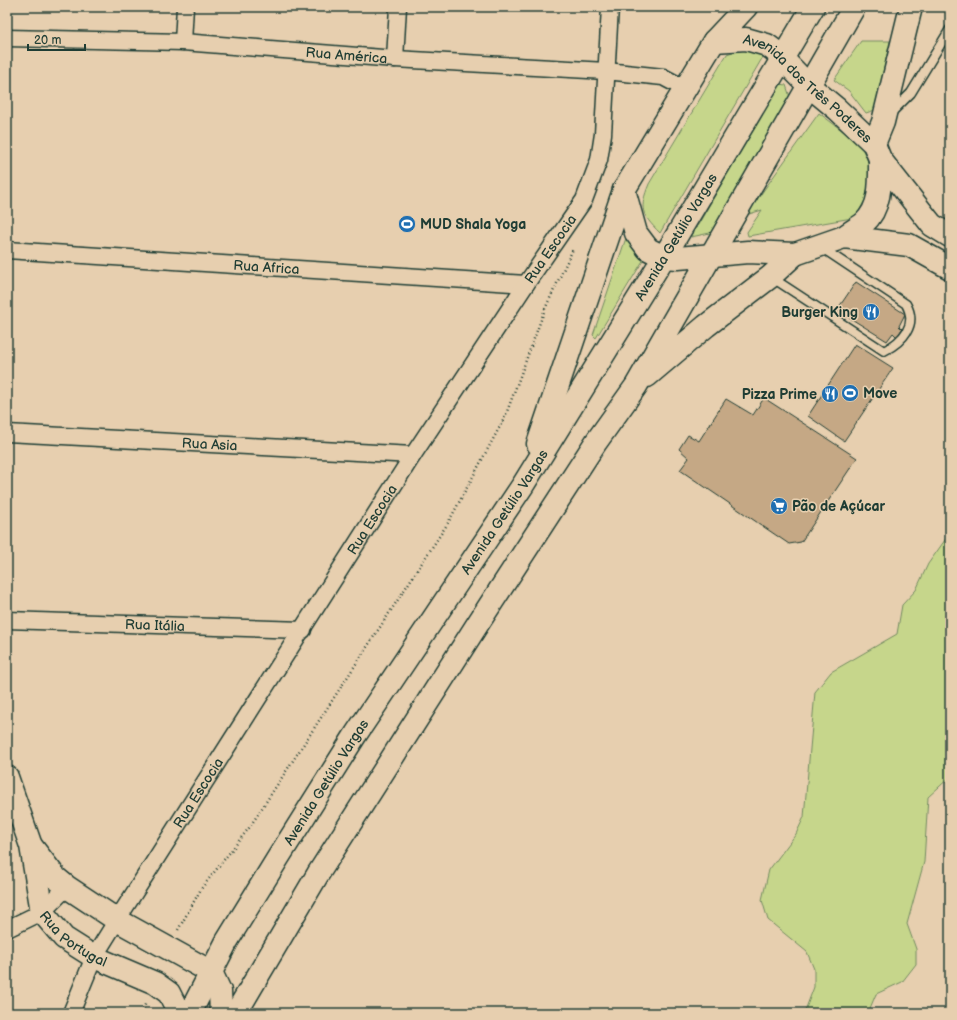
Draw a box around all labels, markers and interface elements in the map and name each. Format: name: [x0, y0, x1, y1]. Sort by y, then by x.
scale bar: [28, 26, 85, 52]
street label: Avenida dos Três Poderes: [741, 31, 875, 147]
text: 20 m: [34, 33, 61, 48]
street label: Rua América: [305, 44, 388, 67]
street label: Avenida Getúlio Vargas: [631, 170, 721, 304]
street label: Rua Escocia: [521, 211, 580, 287]
sports icon: MUD Shala Yoga: [397, 214, 417, 234]
place label: MUD Shala Yoga: [420, 216, 526, 233]
street label: Rua Africa: [233, 257, 300, 278]
restaurant icon: Burger King: [861, 302, 881, 322]
place label: Burger King: [781, 304, 858, 321]
sports icon: Move: [840, 383, 860, 403]
restaurant icon: Pizza Prime: [820, 384, 840, 404]
place label: Move: [863, 385, 897, 402]
place label: Pizza Prime: [742, 386, 817, 403]
street label: Rua Asia: [181, 434, 238, 454]
street label: Avenida Getúlio Vargas: [458, 447, 552, 578]
street label: Rua Escocia: [344, 481, 401, 558]
supermarket icon: Pão de Açúcar: [769, 496, 789, 516]
place label: Pão de Açúcar: [792, 498, 886, 515]
street label: Rua Itália: [125, 616, 185, 635]
street label: Avenida Getúlio Vargas: [280, 716, 372, 849]
street label: Rua Escocia: [170, 755, 227, 831]
street label: Rua Portugal: [36, 908, 110, 971]

